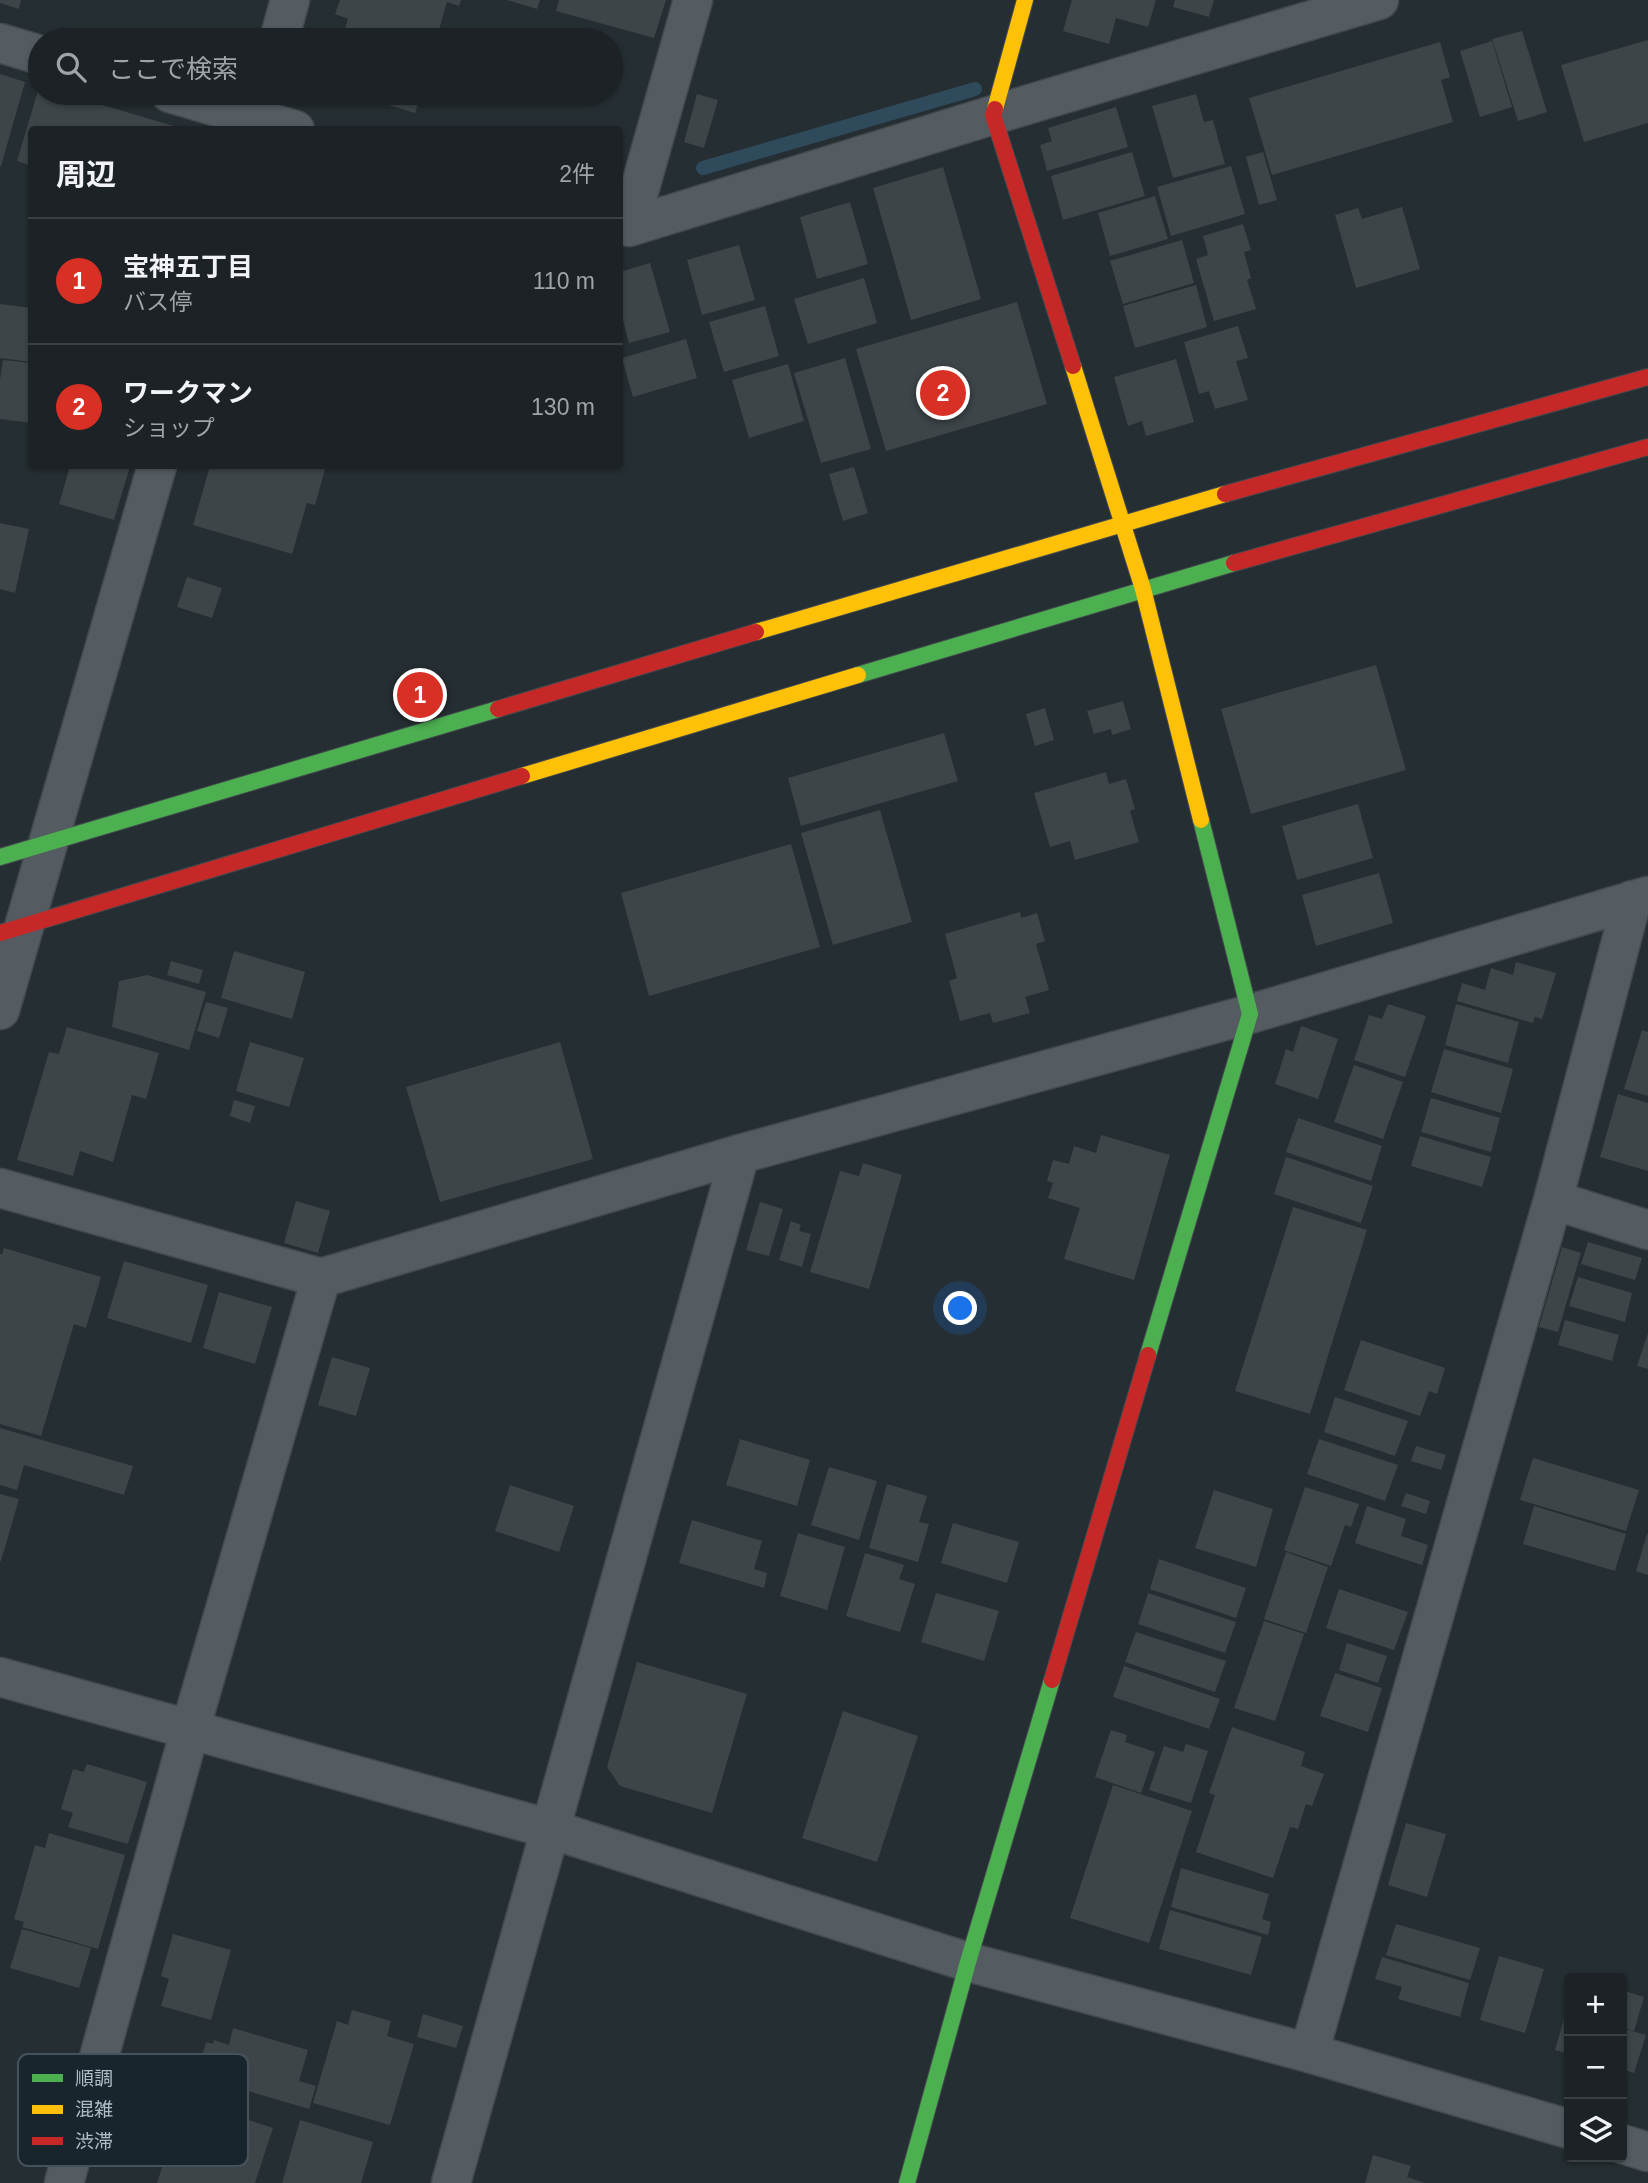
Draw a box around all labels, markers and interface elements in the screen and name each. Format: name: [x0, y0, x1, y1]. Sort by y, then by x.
search box: [28, 28, 623, 105]
icon: search: [52, 48, 90, 86]
text: ここで検索: [108, 54, 238, 84]
text: 周辺: [56, 158, 116, 191]
text: 2件: [559, 161, 595, 187]
text: 宝神五丁目: [123, 252, 253, 282]
text: 1: [73, 268, 85, 294]
text: 110 m: [533, 268, 595, 294]
text: バス停: [123, 289, 192, 315]
pin: 2: [920, 367, 966, 419]
text: ワークマン: [123, 378, 253, 408]
text: 2: [73, 394, 85, 420]
text: 130 m: [531, 394, 595, 420]
text: ショップ: [123, 415, 215, 441]
pin: 1: [397, 669, 443, 721]
your location: [943, 1291, 977, 1325]
map controls: [1564, 1973, 1627, 2162]
button: +: [1564, 1973, 1627, 2036]
button: −: [1564, 2036, 1627, 2099]
legend: [18, 2054, 248, 2166]
text: 順調: [75, 2068, 113, 2089]
text: 混雑: [75, 2099, 113, 2120]
button: layers: [1564, 2099, 1627, 2162]
text: 渋滞: [75, 2131, 113, 2152]

